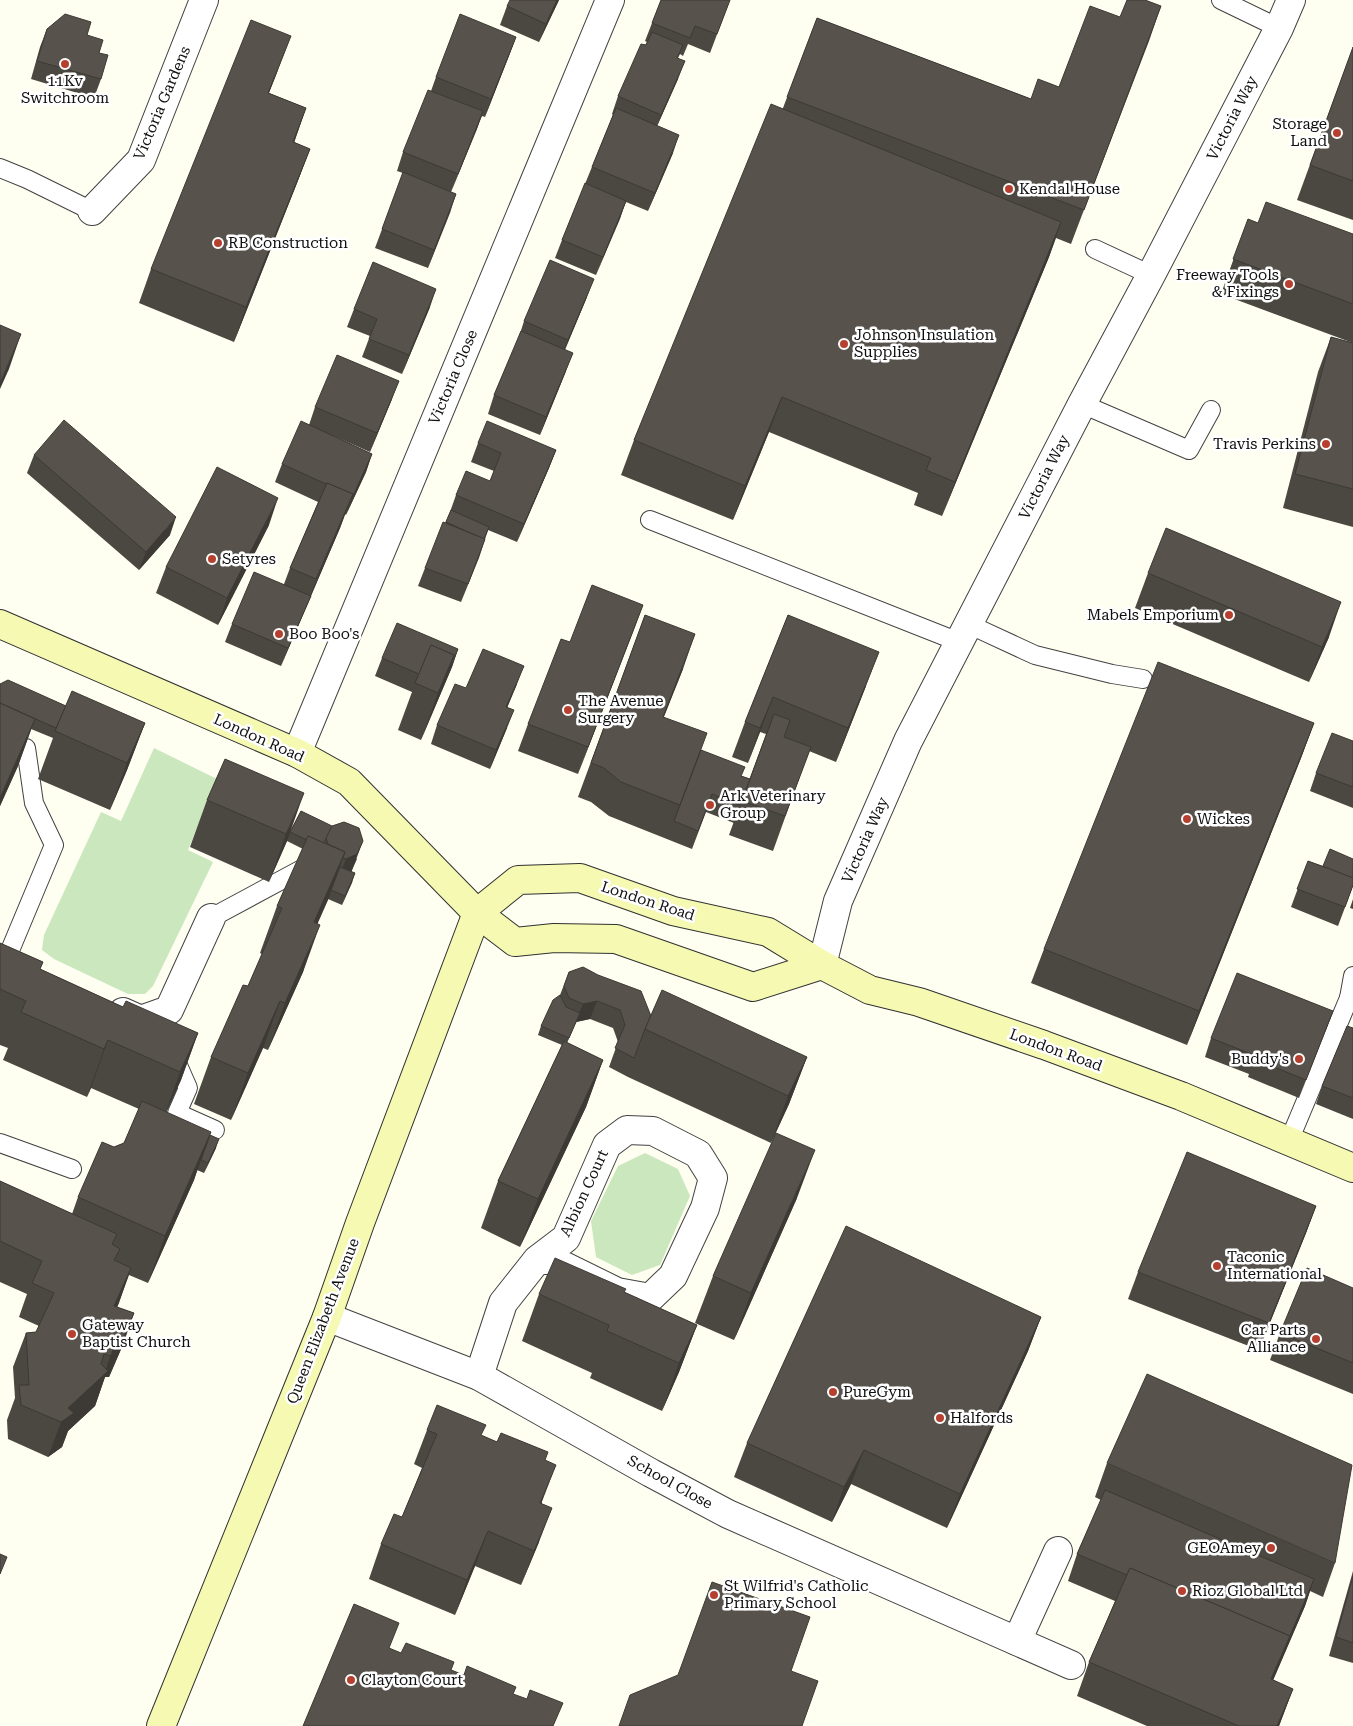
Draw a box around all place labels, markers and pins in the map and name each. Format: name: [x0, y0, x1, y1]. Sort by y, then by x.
marker: 11Kv Switchroom: [59, 58, 71, 70]
place label: 11Kv Switchroom: [21, 72, 109, 107]
place label: Storage Land: [1273, 115, 1327, 150]
marker: Storage Land: [1331, 127, 1343, 139]
place label: Kendal House: [1019, 180, 1120, 198]
marker: Kendal House: [1003, 183, 1015, 195]
place label: RB Construction: [228, 234, 348, 252]
marker: RB Construction: [212, 237, 224, 249]
place label: Freeway Tools & Fixings: [1176, 266, 1279, 301]
marker: Freeway Tools & Fixings: [1283, 278, 1295, 290]
place label: Johnson Insulation Supplies: [854, 326, 994, 361]
marker: Johnson Insulation Supplies: [838, 338, 850, 350]
place label: Travis Perkins: [1213, 435, 1316, 453]
marker: Travis Perkins: [1320, 438, 1332, 450]
place label: Setyres: [222, 550, 276, 568]
marker: Setyres: [206, 553, 218, 565]
place label: Mabels Emporium: [1087, 606, 1219, 624]
marker: Mabels Emporium: [1223, 609, 1235, 621]
place label: Boo Boo's: [289, 625, 359, 643]
marker: Boo Boo's: [273, 628, 285, 640]
place label: The Avenue Surgery: [578, 692, 664, 727]
marker: The Avenue Surgery: [562, 704, 574, 716]
place label: Ark Veterinary Group: [720, 787, 826, 822]
marker: Ark Veterinary Group: [704, 799, 716, 811]
place label: Wickes: [1197, 810, 1250, 828]
marker: Wickes: [1181, 813, 1193, 825]
place label: Buddy's: [1231, 1050, 1289, 1068]
marker: Buddy's: [1293, 1053, 1305, 1065]
place label: Taconic International: [1227, 1248, 1322, 1283]
marker: Taconic International: [1211, 1260, 1223, 1272]
place label: Gateway Baptist Church: [82, 1316, 191, 1351]
place label: Car Parts Alliance: [1241, 1321, 1306, 1356]
marker: Gateway Baptist Church: [66, 1328, 78, 1340]
marker: Car Parts Alliance: [1310, 1333, 1322, 1345]
place label: PureGym: [843, 1383, 911, 1401]
marker: PureGym: [827, 1386, 839, 1398]
place label: Halfords: [950, 1409, 1013, 1427]
marker: Halfords: [934, 1412, 946, 1424]
place label: GEOAmey: [1187, 1539, 1261, 1557]
marker: GEOAmey: [1265, 1542, 1277, 1554]
place label: St Wilfrid's Catholic Primary School: [724, 1577, 868, 1612]
place label: Rioz Global Ltd: [1192, 1582, 1304, 1600]
marker: Rioz Global Ltd: [1176, 1585, 1188, 1597]
marker: St Wilfrid's Catholic Primary School: [708, 1589, 720, 1601]
place label: Clayton Court: [361, 1671, 463, 1689]
marker: Clayton Court: [345, 1674, 357, 1686]

